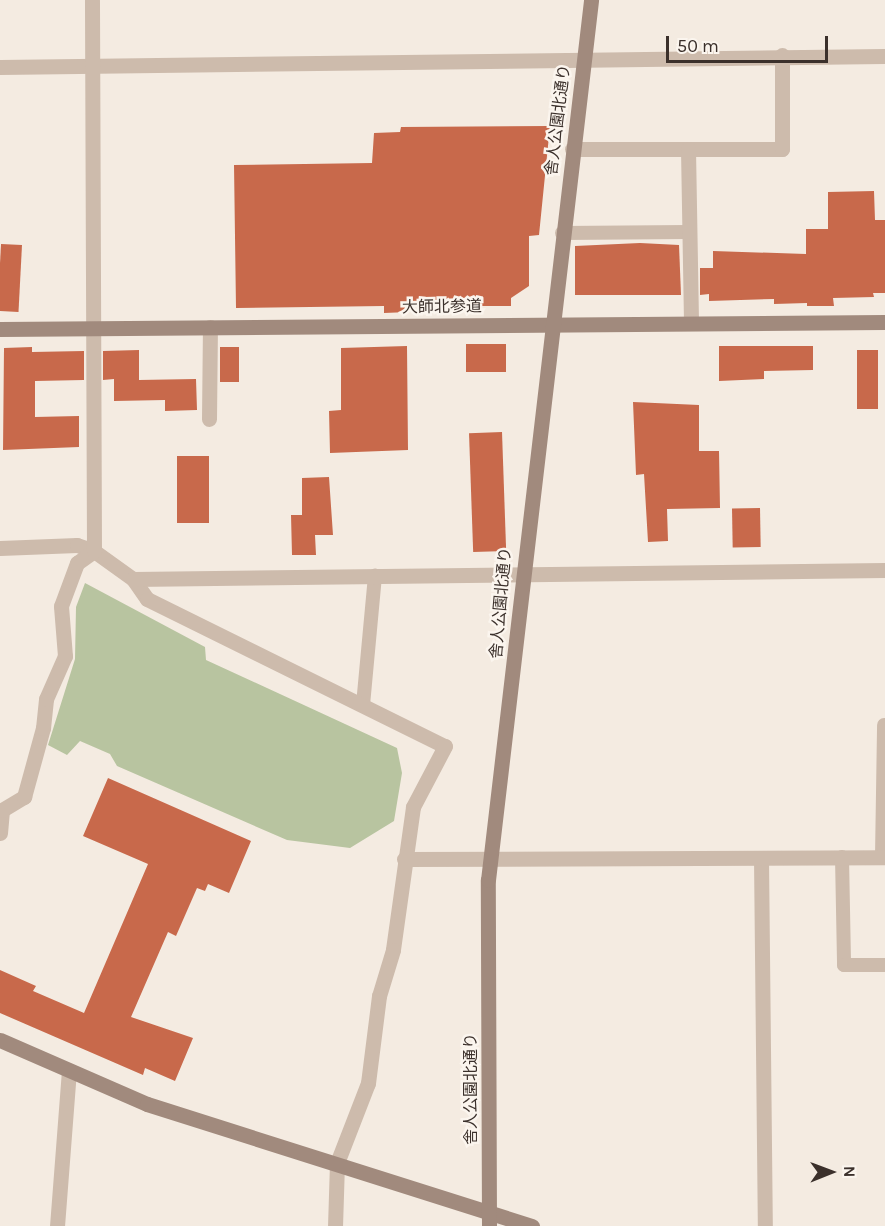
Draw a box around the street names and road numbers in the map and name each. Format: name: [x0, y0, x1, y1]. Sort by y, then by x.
street label: 舎人公園北通り: [542, 63, 574, 177]
street label: 大師北参道: [402, 297, 482, 317]
street label: 舎人公園北通り: [487, 546, 515, 660]
street label: 舎人公園北通り: [461, 1033, 481, 1145]

